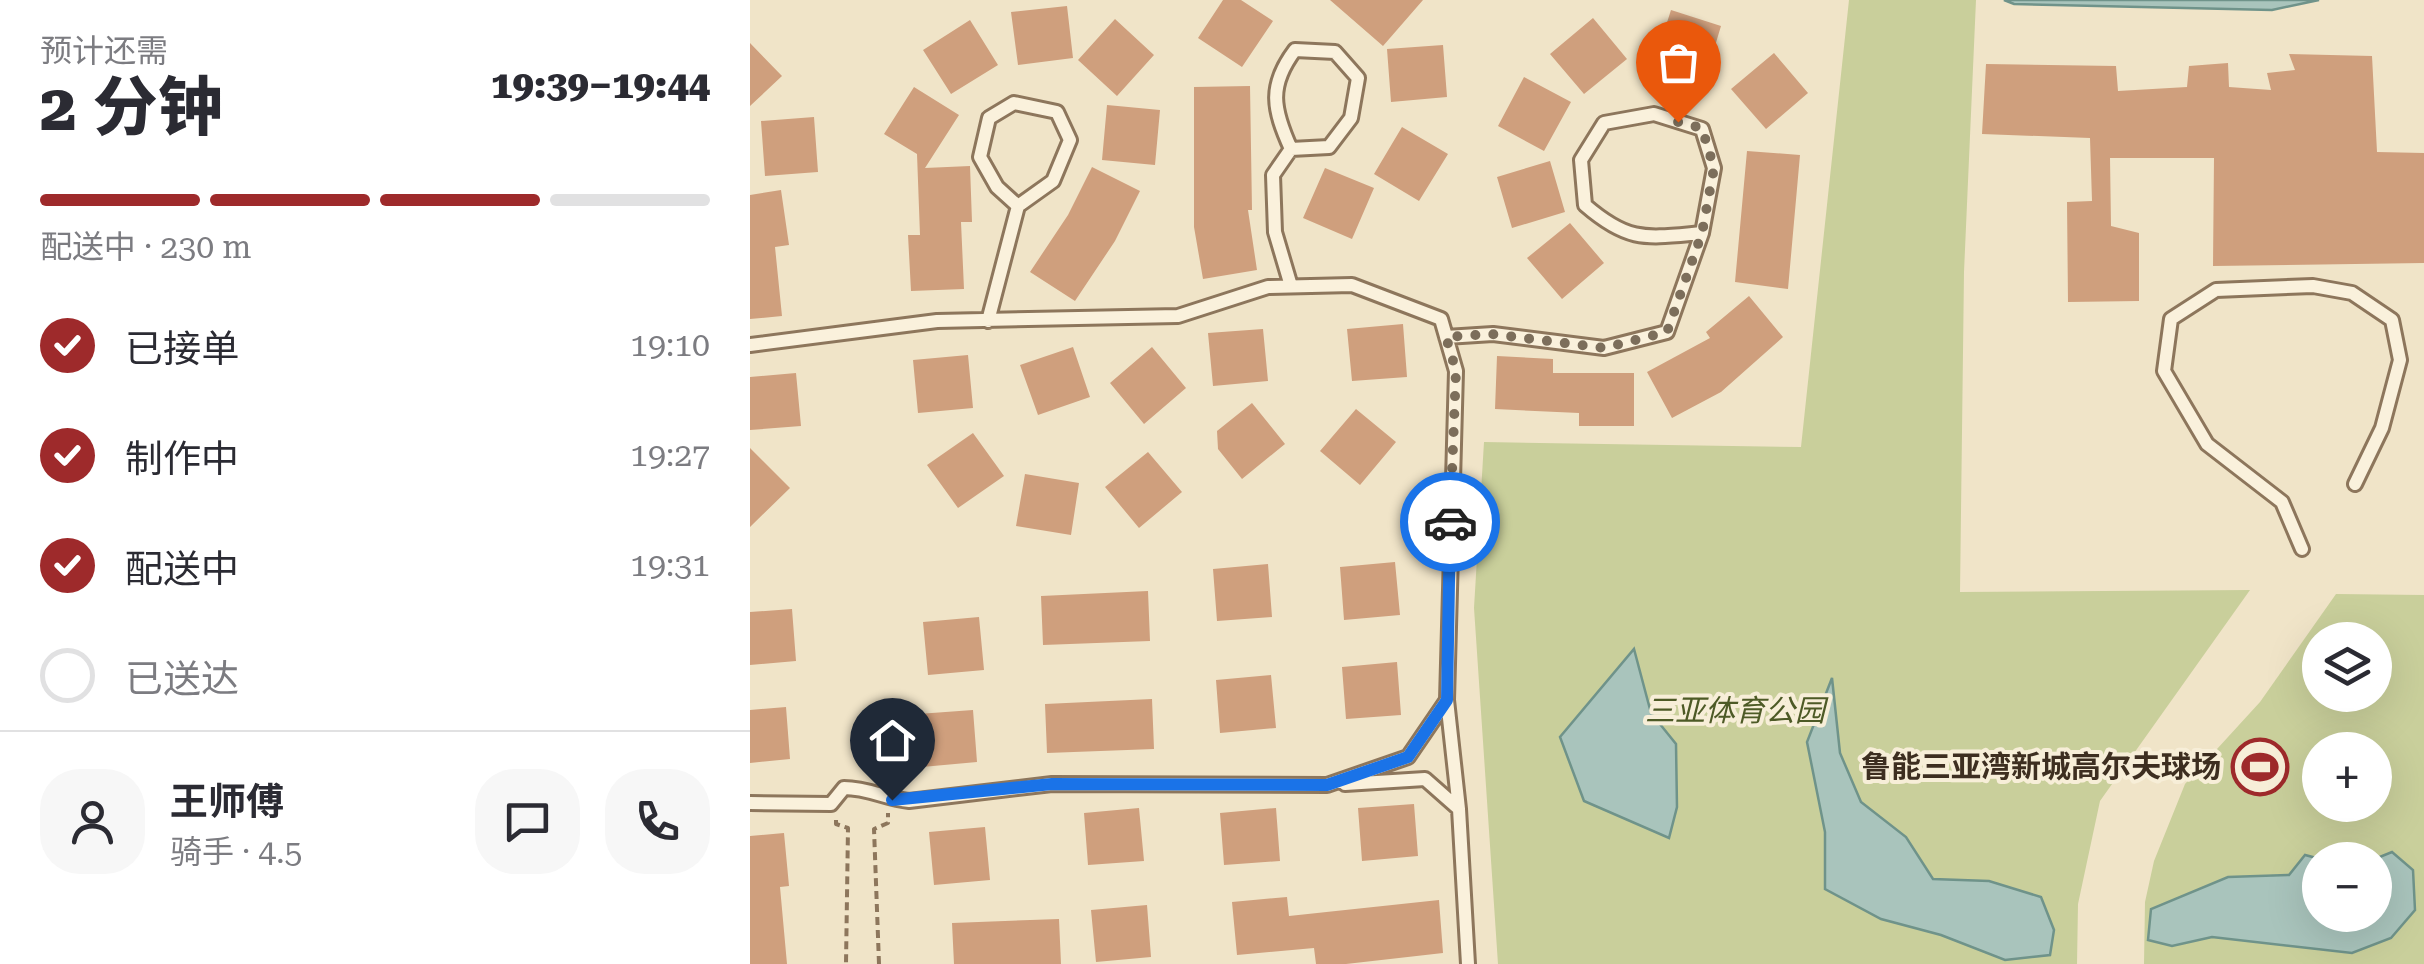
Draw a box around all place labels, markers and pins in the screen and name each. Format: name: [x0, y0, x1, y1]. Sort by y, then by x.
pin: [1636, 20, 1721, 123]
pin: [850, 698, 935, 801]
sports icon: 鲁能三亚湾新城高尔夫球场: [2230, 737, 2290, 797]
place label: 鲁能三亚湾新城高尔夫球场: [1861, 749, 2221, 784]

